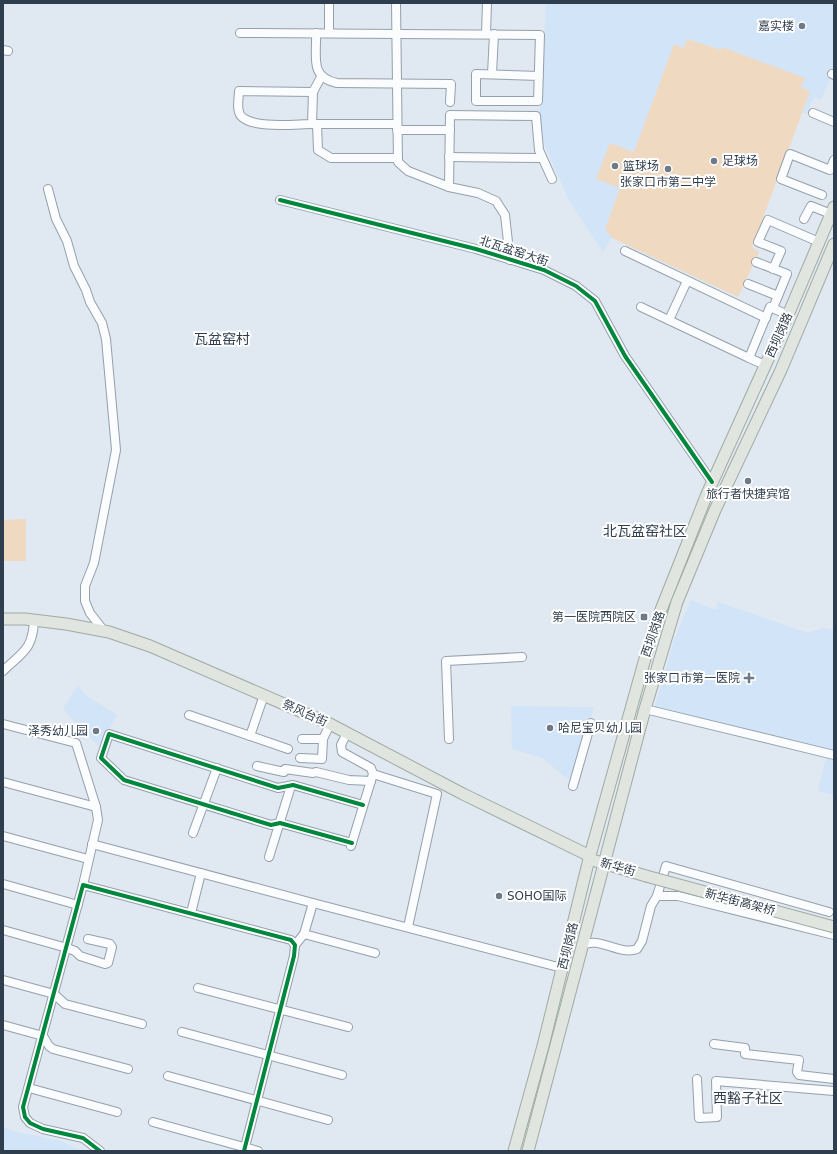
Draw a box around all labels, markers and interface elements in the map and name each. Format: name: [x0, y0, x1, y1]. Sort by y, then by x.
place label: 嘉实楼: [758, 19, 794, 33]
marker: 嘉实楼: [797, 21, 807, 31]
place label: 足球场: [722, 154, 758, 168]
marker: 足球场: [709, 156, 719, 166]
place label: 篮球场: [623, 159, 659, 173]
marker: 篮球场: [610, 161, 620, 171]
marker: 张家口市第二中学: [663, 164, 673, 174]
place label: 张家口市第二中学: [620, 175, 716, 189]
street label: 北瓦盆窑大街: [478, 233, 550, 269]
street label: 西坝岗路: [763, 310, 795, 360]
district label: 瓦盆窑村: [194, 331, 250, 347]
marker: 旅行者快捷宾馆: [743, 476, 753, 486]
place label: 旅行者快捷宾馆: [706, 487, 790, 501]
district label: 北瓦盆窑社区: [603, 523, 687, 539]
street label: 西坝岗路: [639, 609, 667, 659]
place label: 第一医院西院区: [552, 610, 636, 624]
marker: 第一医院西院区: [639, 612, 649, 622]
place label: 张家口市第一医院: [644, 671, 740, 685]
marker: 张家口市第一医院: [743, 672, 755, 684]
street label: 祭风台街: [280, 697, 330, 729]
place label: 哈尼宝贝幼儿园: [558, 721, 642, 735]
marker: 哈尼宝贝幼儿园: [545, 723, 555, 733]
place label: 泽秀幼儿园: [28, 724, 88, 738]
marker: 泽秀幼儿园: [91, 726, 101, 736]
street label: 新华街: [599, 855, 637, 879]
street label: 新华街高架桥: [703, 886, 777, 918]
place label: SOHO国际: [507, 889, 567, 903]
marker: SOHO国际: [494, 891, 504, 901]
street label: 西坝岗路: [555, 921, 581, 971]
district label: 西豁子社区: [713, 1090, 783, 1106]

